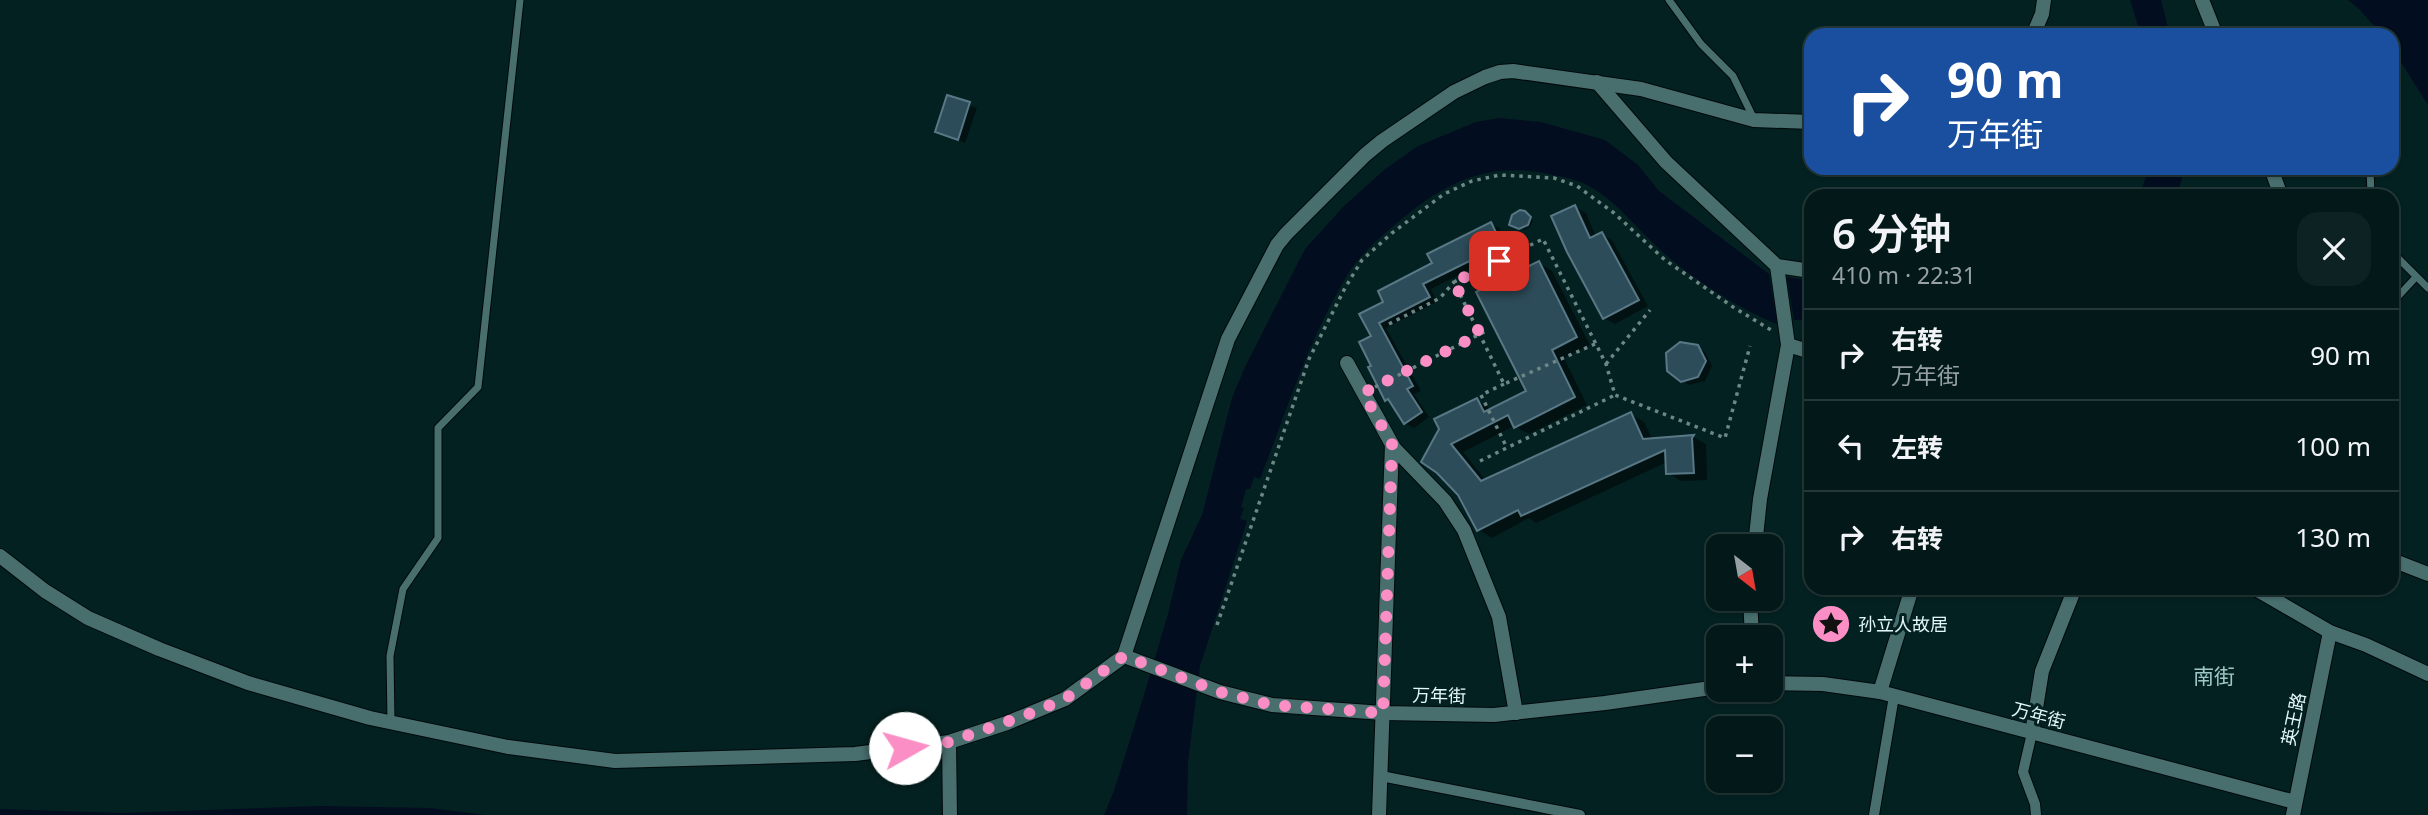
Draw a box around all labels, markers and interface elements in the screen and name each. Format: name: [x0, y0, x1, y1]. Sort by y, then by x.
text: 90 m: [1947, 46, 2064, 112]
icon: right: [1832, 56, 1923, 147]
text: 万年街: [1947, 112, 2043, 155]
text: 6 分钟: [1832, 204, 1951, 261]
button: close: [2297, 212, 2371, 286]
pin: [1469, 231, 1529, 291]
icon: arrive: [1480, 242, 1518, 280]
text: 410 m · 22:31: [1832, 259, 1976, 291]
text: 右转: [1891, 321, 1943, 357]
icon: right: [1832, 336, 1870, 374]
text: 90 m: [2310, 337, 2371, 373]
text: 万年街: [1891, 359, 1960, 391]
icon: left: [1832, 427, 1870, 465]
text: 100 m: [2295, 428, 2371, 464]
text: 左转: [1891, 429, 1943, 465]
icon: right: [1832, 518, 1870, 556]
text: 130 m: [2295, 519, 2371, 555]
text: 右转: [1891, 520, 1943, 556]
north arrow: [1706, 534, 1783, 611]
map controls: [1706, 534, 1783, 793]
place icon: 孙立人故居: [1810, 603, 1852, 645]
place label: 孙立人故居: [1858, 612, 1948, 636]
button: +: [1706, 625, 1783, 702]
district label: 南街: [2193, 662, 2235, 690]
street label: 万年街: [1412, 683, 1466, 707]
street label: 英王路: [2276, 690, 2310, 748]
street label: 万年街: [2010, 696, 2068, 734]
position arrow: [868, 711, 942, 785]
button: −: [1706, 716, 1783, 793]

